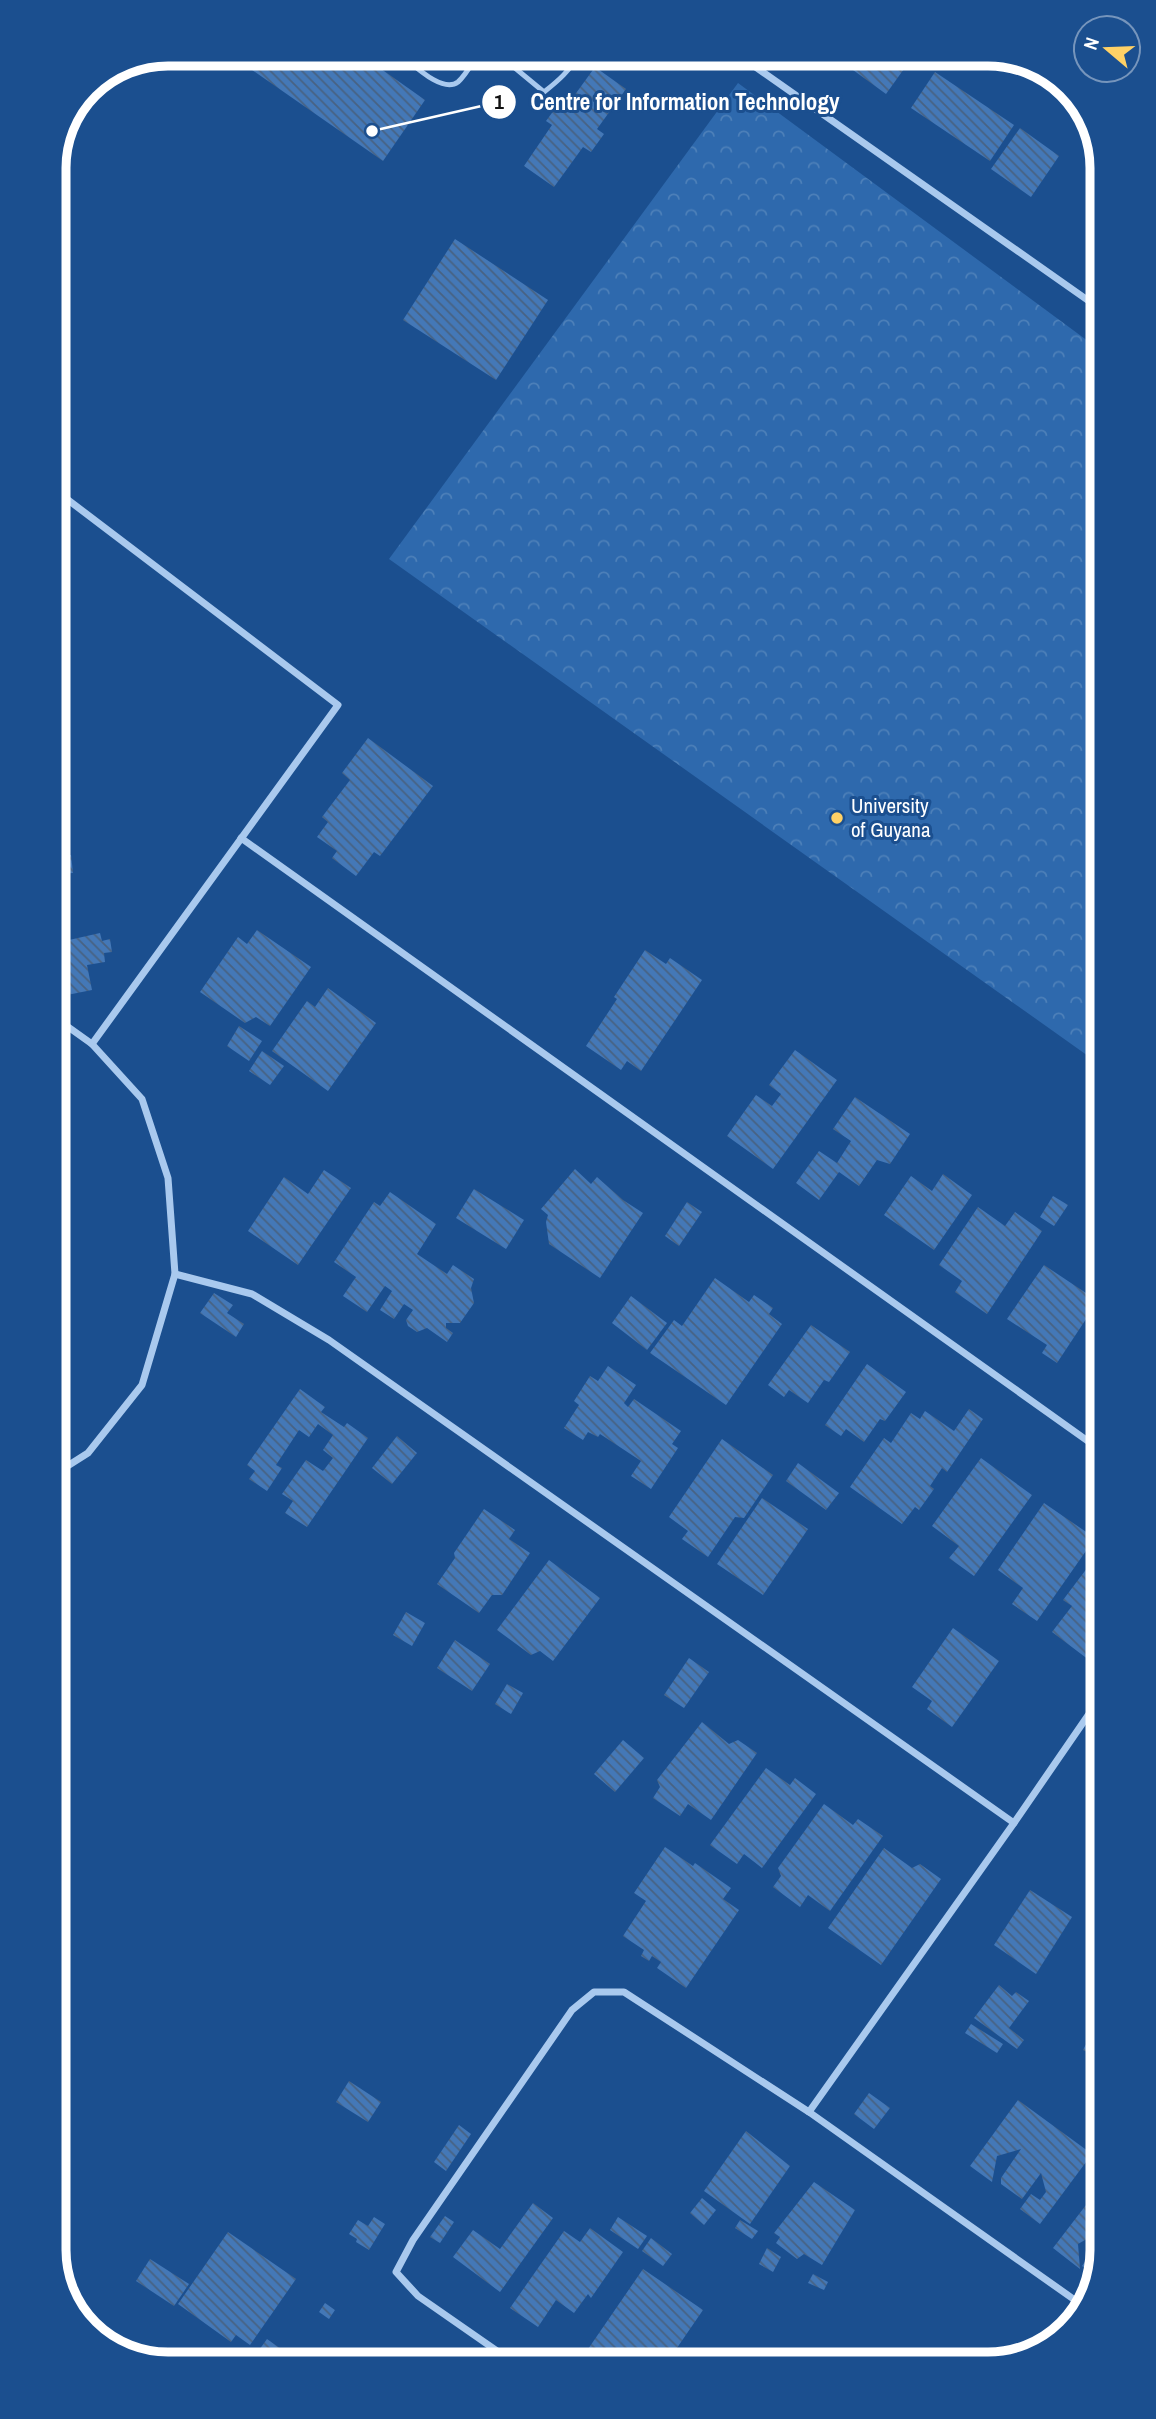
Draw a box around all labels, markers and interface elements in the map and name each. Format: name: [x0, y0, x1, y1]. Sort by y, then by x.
north arrow: [1072, 14, 1142, 84]
text: N: [1077, 34, 1105, 53]
callout: Centre for Information Technology: [482, 80, 853, 124]
text: Centre for Information Technology: [531, 86, 840, 117]
text: 1: [494, 87, 504, 116]
place label: University of Guyana: [851, 791, 931, 844]
marker: University of Guyana: [829, 810, 845, 826]

